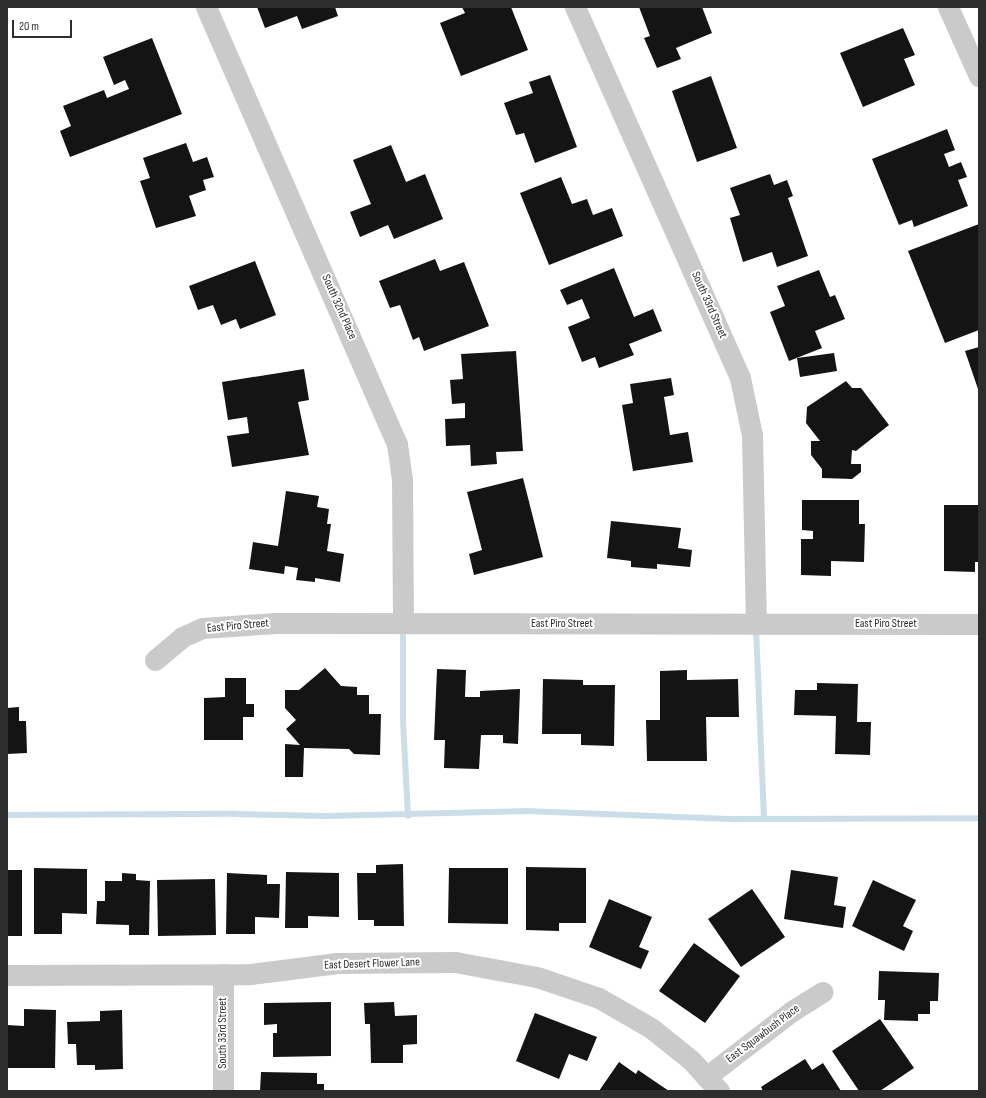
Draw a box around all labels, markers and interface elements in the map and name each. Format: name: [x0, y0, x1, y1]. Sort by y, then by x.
scale bar: [14, 12, 74, 38]
text: 20 m: [19, 19, 39, 34]
street label: South 33rd Street: [688, 269, 730, 341]
street label: South 32nd Place: [318, 272, 360, 342]
street label: East Piro Street: [206, 616, 270, 636]
street label: East Piro Street: [531, 617, 593, 631]
street label: East Piro Street: [855, 617, 917, 631]
street label: East Desert Flower Lane: [324, 955, 420, 973]
street label: South 33rd Street: [216, 997, 230, 1069]
street label: East Squawbush Place: [723, 1002, 803, 1066]

